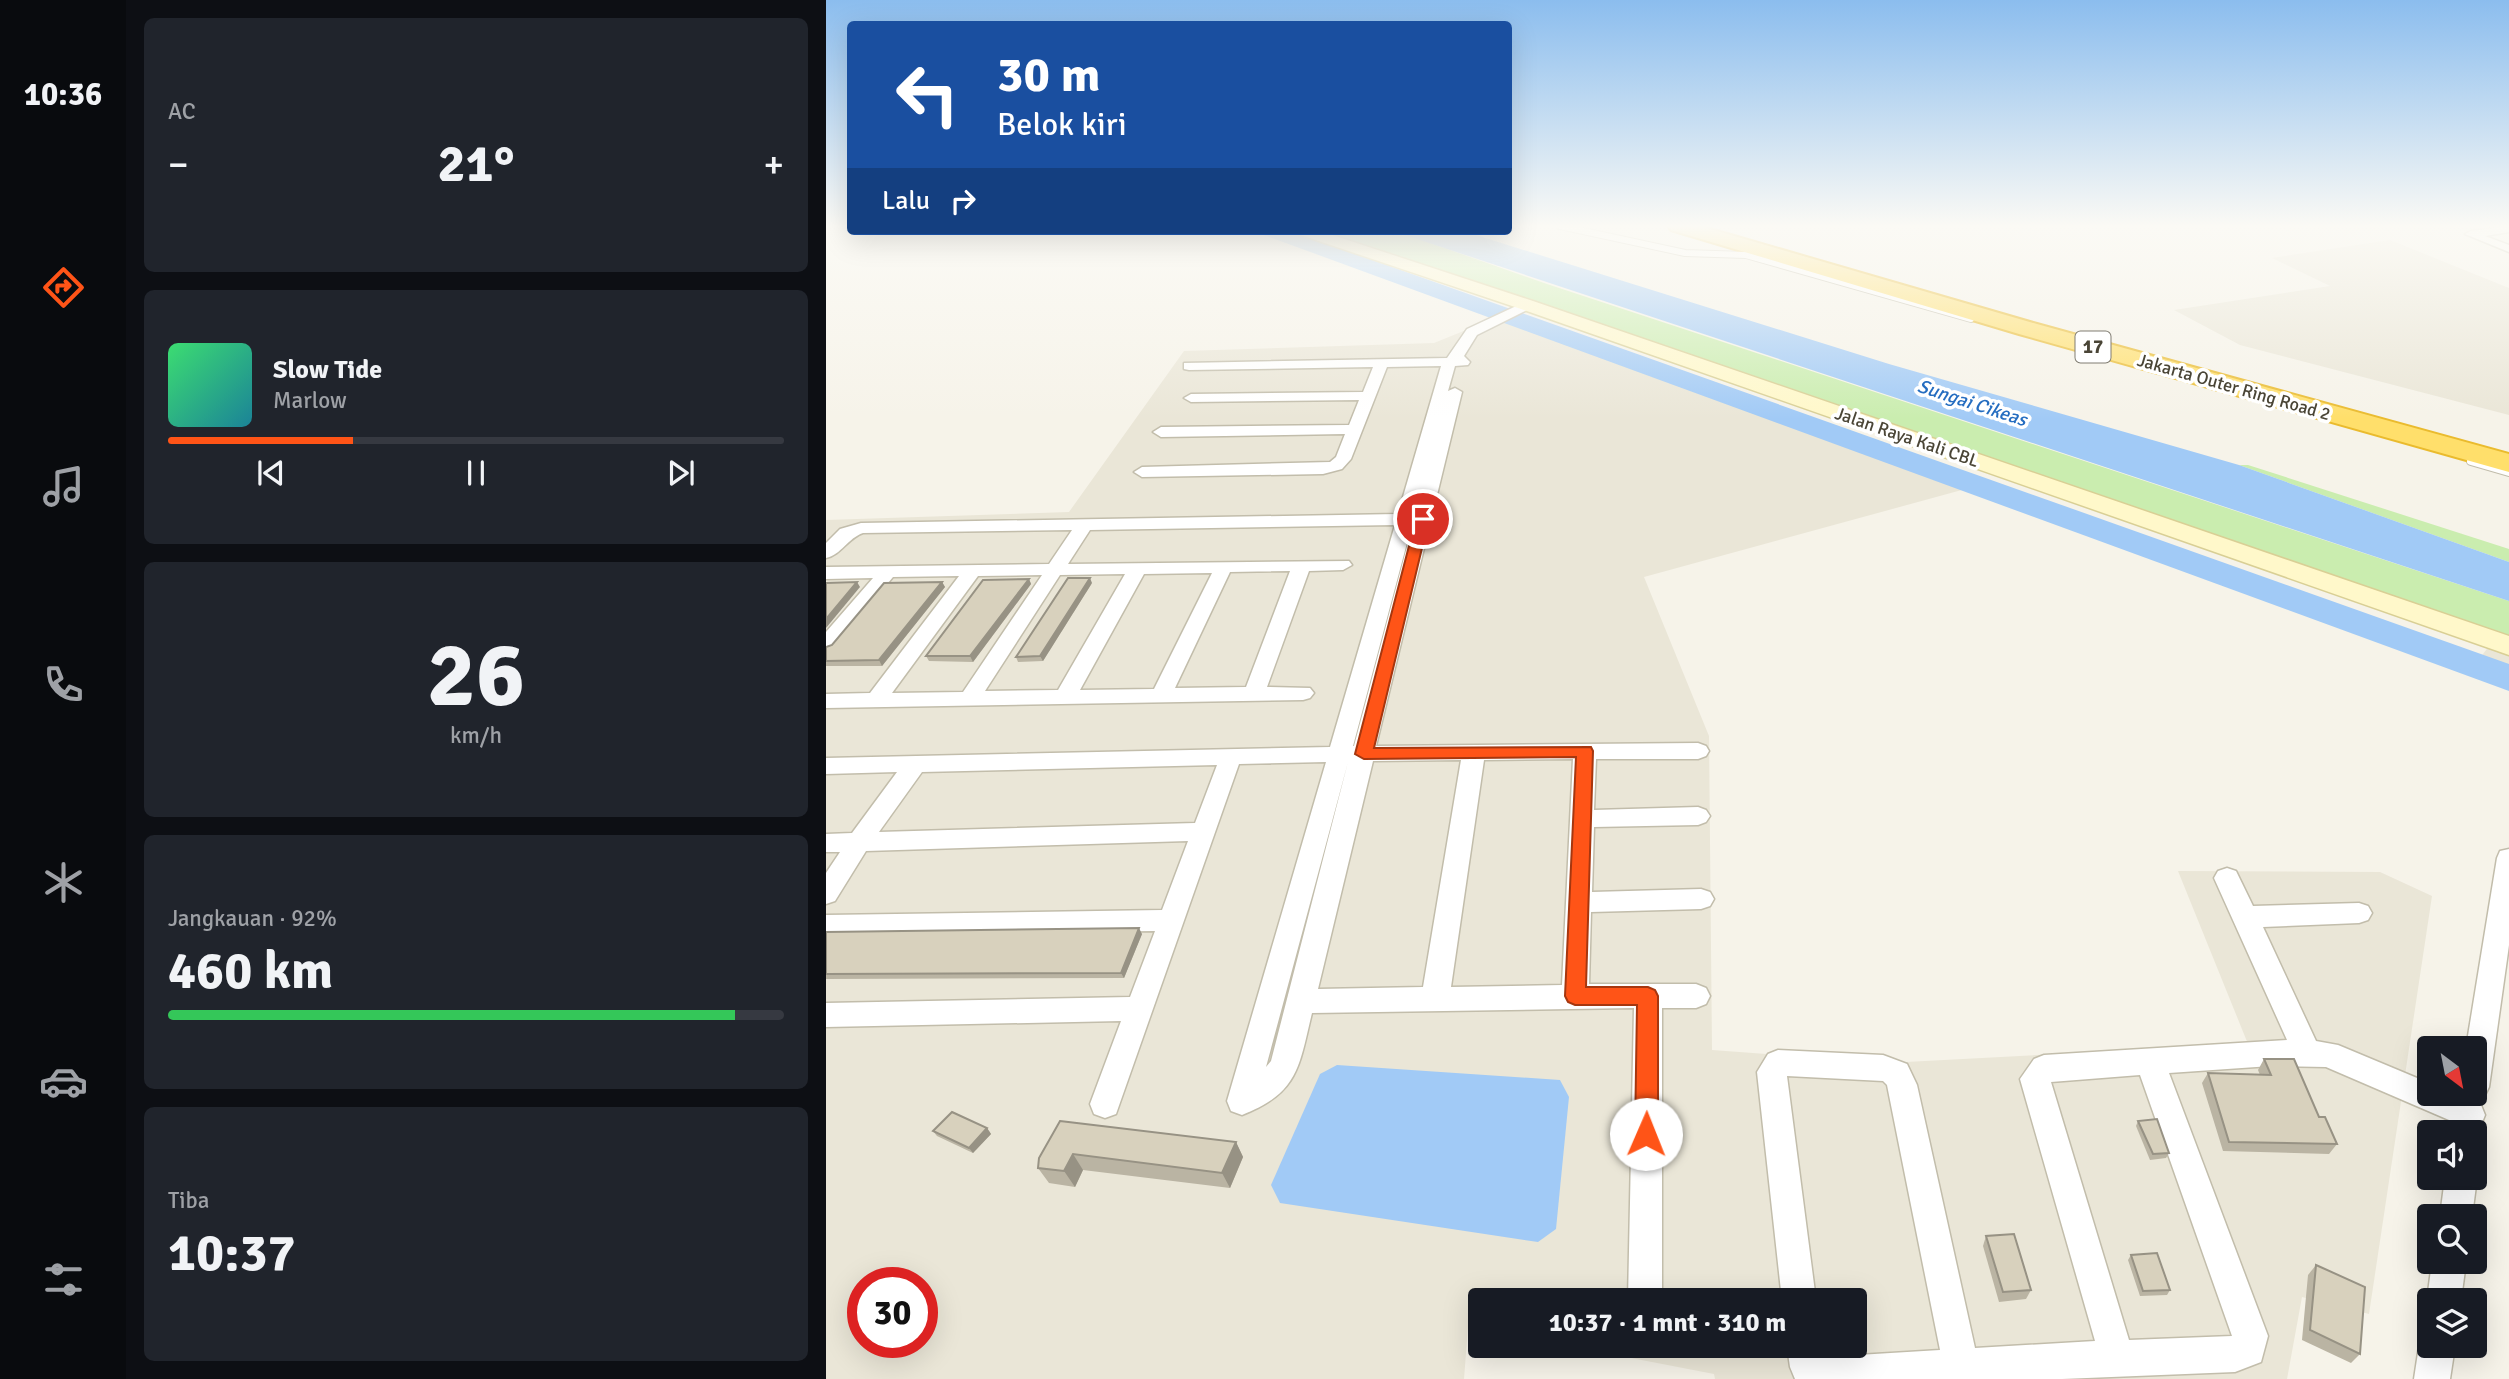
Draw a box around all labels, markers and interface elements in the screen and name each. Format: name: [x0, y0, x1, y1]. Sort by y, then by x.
text: 30 m: [997, 45, 1100, 105]
icon: left: [882, 49, 973, 140]
text: 10:36: [24, 75, 102, 114]
text: AC: [168, 97, 196, 126]
text: Belok kiri: [997, 105, 1127, 144]
text: 21°: [438, 132, 514, 196]
text: −: [168, 141, 189, 188]
text: +: [763, 141, 784, 188]
icon: right: [944, 182, 982, 220]
text: Lalu: [882, 185, 930, 217]
icon: directions: [39, 263, 88, 312]
road number: 17: [2076, 332, 2110, 362]
street label: Jakarta Outer Ring Road 2: [2135, 349, 2333, 425]
text: Slow Tide: [273, 354, 382, 386]
water label: Sungai Cikeas: [1914, 374, 2031, 432]
text: Marlow: [273, 386, 347, 415]
street label: Jalan Raya Kali CBL: [1832, 402, 1982, 472]
icon: previous: [252, 454, 290, 492]
icon: pause: [457, 454, 495, 492]
icon: next: [662, 454, 700, 492]
icon: music: [39, 462, 88, 511]
pin: [1393, 489, 1453, 549]
icon: arrive: [1404, 500, 1442, 538]
text: 26: [427, 619, 525, 732]
icon: phone: [39, 660, 88, 709]
text: km/h: [450, 721, 502, 750]
icon: climate: [39, 858, 88, 907]
text: Jangkauan · 92%: [168, 904, 337, 933]
text: 460 km: [168, 939, 333, 1003]
north arrow: [2417, 1036, 2487, 1106]
map controls: [2417, 1036, 2487, 1358]
icon: car: [39, 1057, 88, 1106]
position arrow: [1609, 1097, 1683, 1171]
button: sound: [2417, 1120, 2487, 1190]
text: Tiba: [168, 1186, 209, 1215]
button: search: [2417, 1204, 2487, 1274]
text: 10:37: [168, 1221, 296, 1285]
icon: filters: [39, 1255, 88, 1304]
speed limit sign: 30: [847, 1267, 938, 1358]
button: layers: [2417, 1288, 2487, 1358]
text: 10:37 · 1 mnt · 310 m: [1549, 1307, 1786, 1339]

